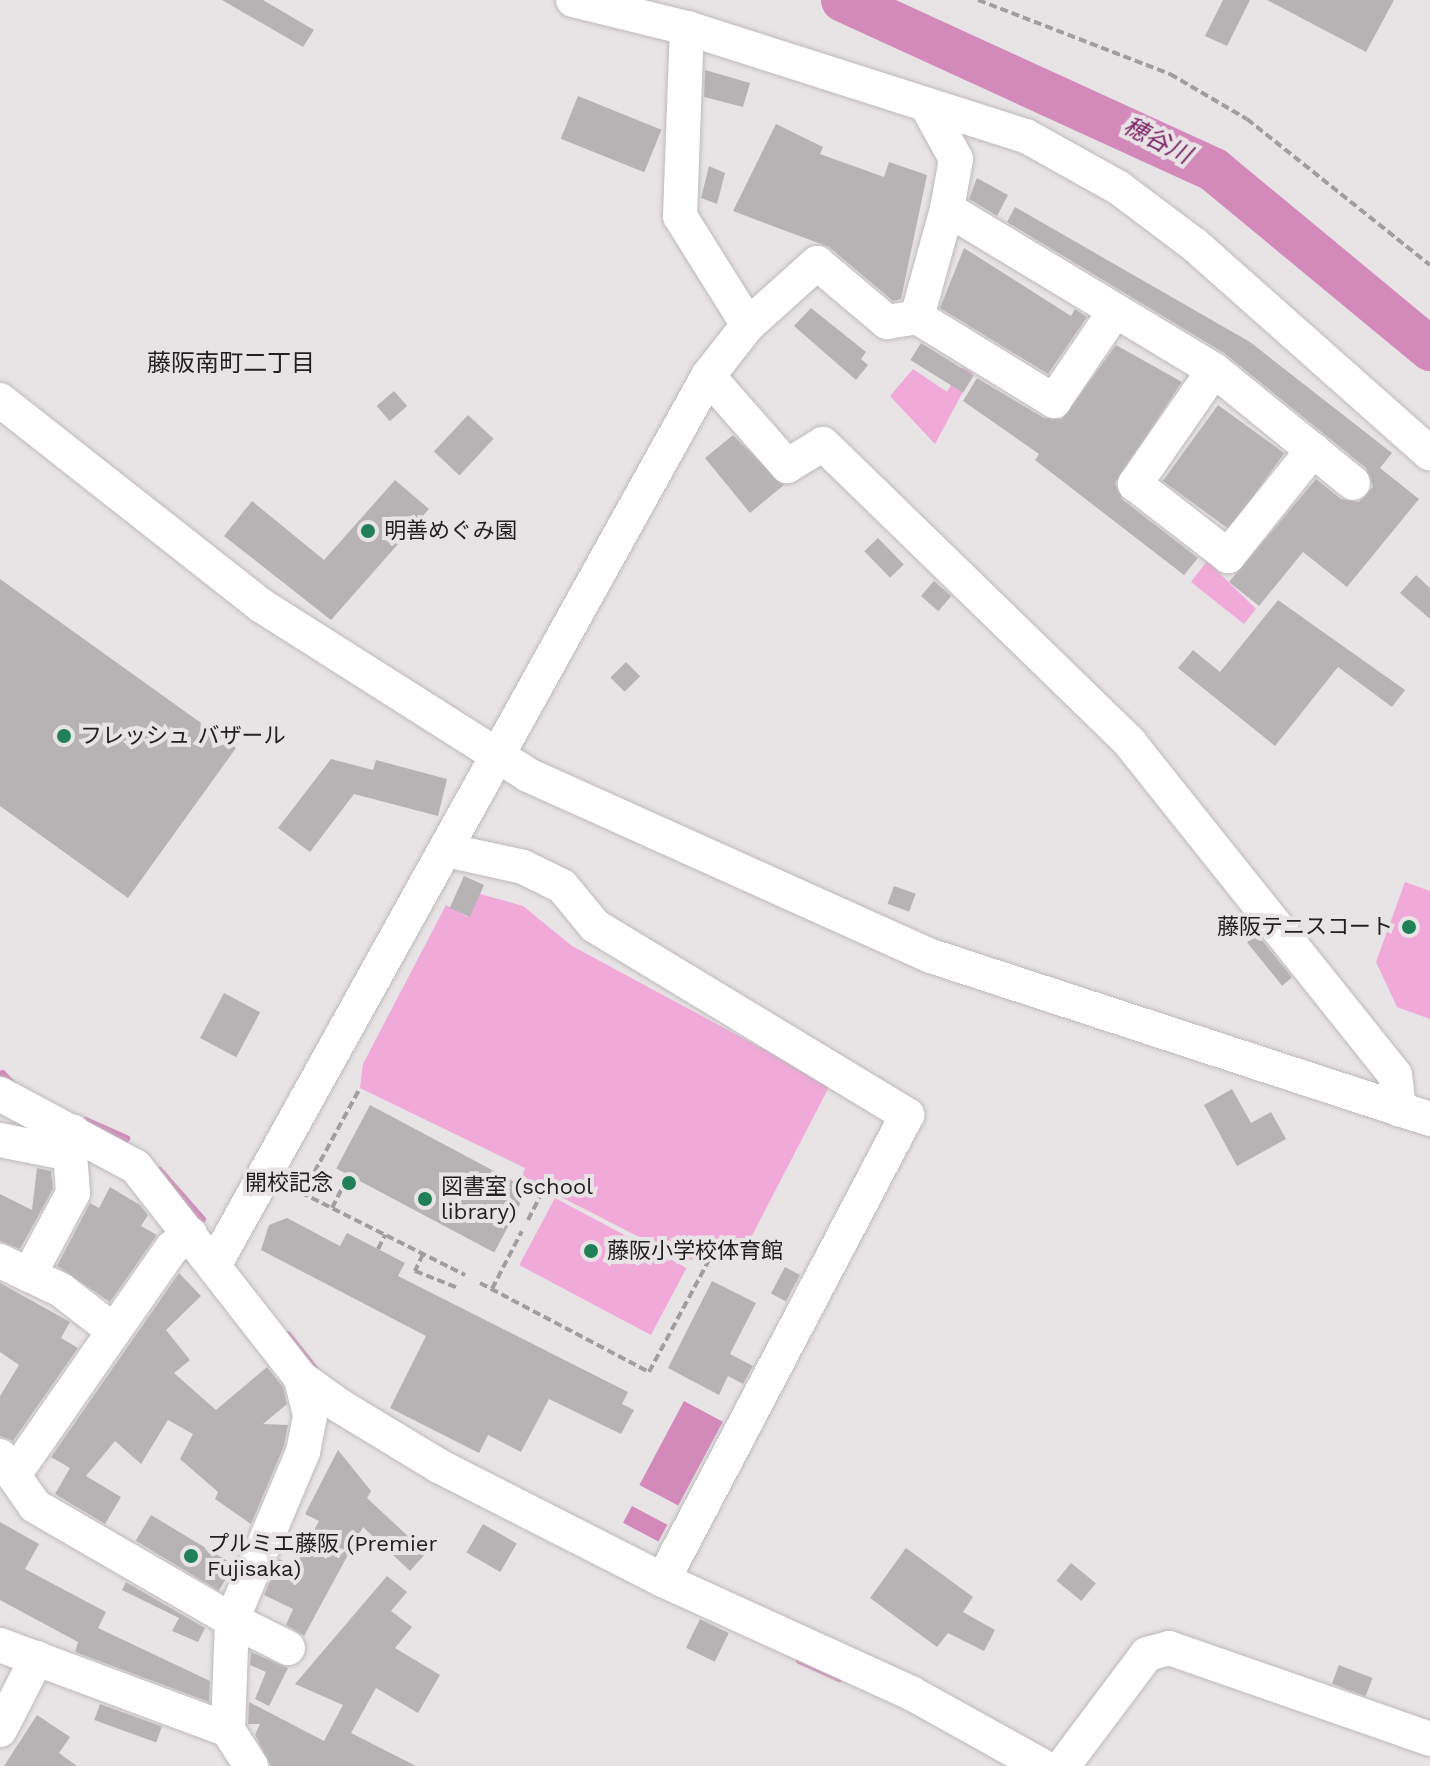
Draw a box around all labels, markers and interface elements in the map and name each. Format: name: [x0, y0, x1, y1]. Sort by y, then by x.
water label: 穂谷川: [1118, 112, 1196, 170]
district label: 藤阪南町二丁目: [147, 350, 315, 378]
place label: 明善めぐみ園: [384, 518, 516, 544]
marker: 明善めぐみ園: [359, 522, 377, 540]
place label: フレッシュ バザール: [80, 723, 286, 749]
marker: フレッシュ バザール: [55, 727, 73, 745]
place label: 藤阪テニスコート: [1217, 914, 1393, 940]
marker: 藤阪テニスコート: [1400, 918, 1418, 936]
place label: 開校記念: [245, 1170, 333, 1196]
place label: 図書室 (school library): [441, 1173, 592, 1224]
marker: 開校記念: [340, 1174, 358, 1192]
marker: 図書室 (school library): [416, 1190, 434, 1208]
place label: 藤阪小学校体育館: [607, 1238, 783, 1264]
marker: 藤阪小学校体育館: [582, 1242, 600, 1260]
place label: プルミエ藤阪 (Premier Fujisaka): [207, 1530, 437, 1582]
marker: プルミエ藤阪 (Premier Fujisaka): [182, 1547, 200, 1565]

